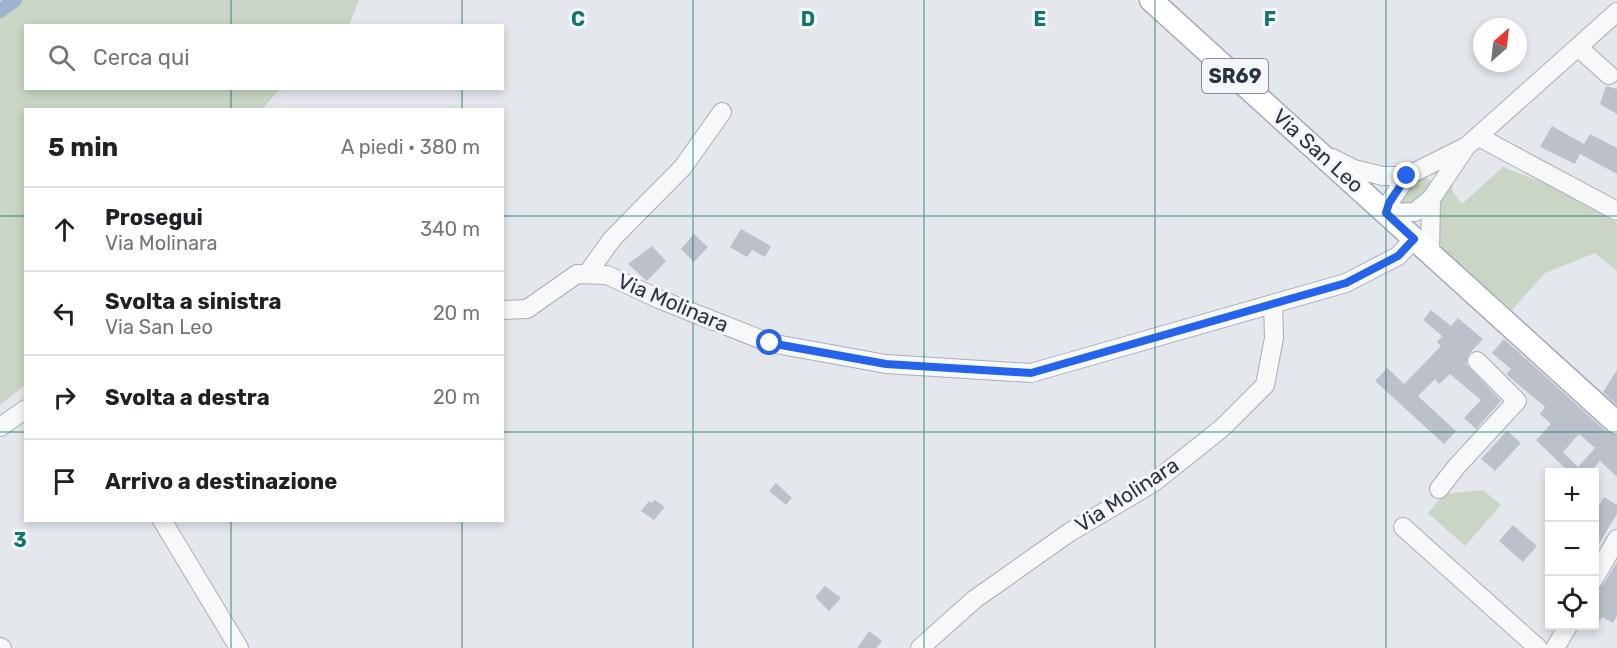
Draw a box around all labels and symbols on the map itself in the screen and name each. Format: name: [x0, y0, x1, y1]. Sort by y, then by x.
text: C: [571, 7, 585, 31]
text: D: [801, 7, 815, 31]
text: E: [1034, 7, 1046, 31]
text: F: [1264, 7, 1276, 31]
north arrow: [1473, 18, 1527, 72]
road number: SR69: [1202, 59, 1268, 93]
street label: Via San Leo: [1268, 103, 1369, 198]
route end: [1393, 162, 1419, 188]
street label: Via Molinara: [614, 268, 732, 337]
route start: [756, 329, 782, 355]
street label: Via Molinara: [1070, 452, 1183, 537]
text: 3: [13, 528, 27, 552]

